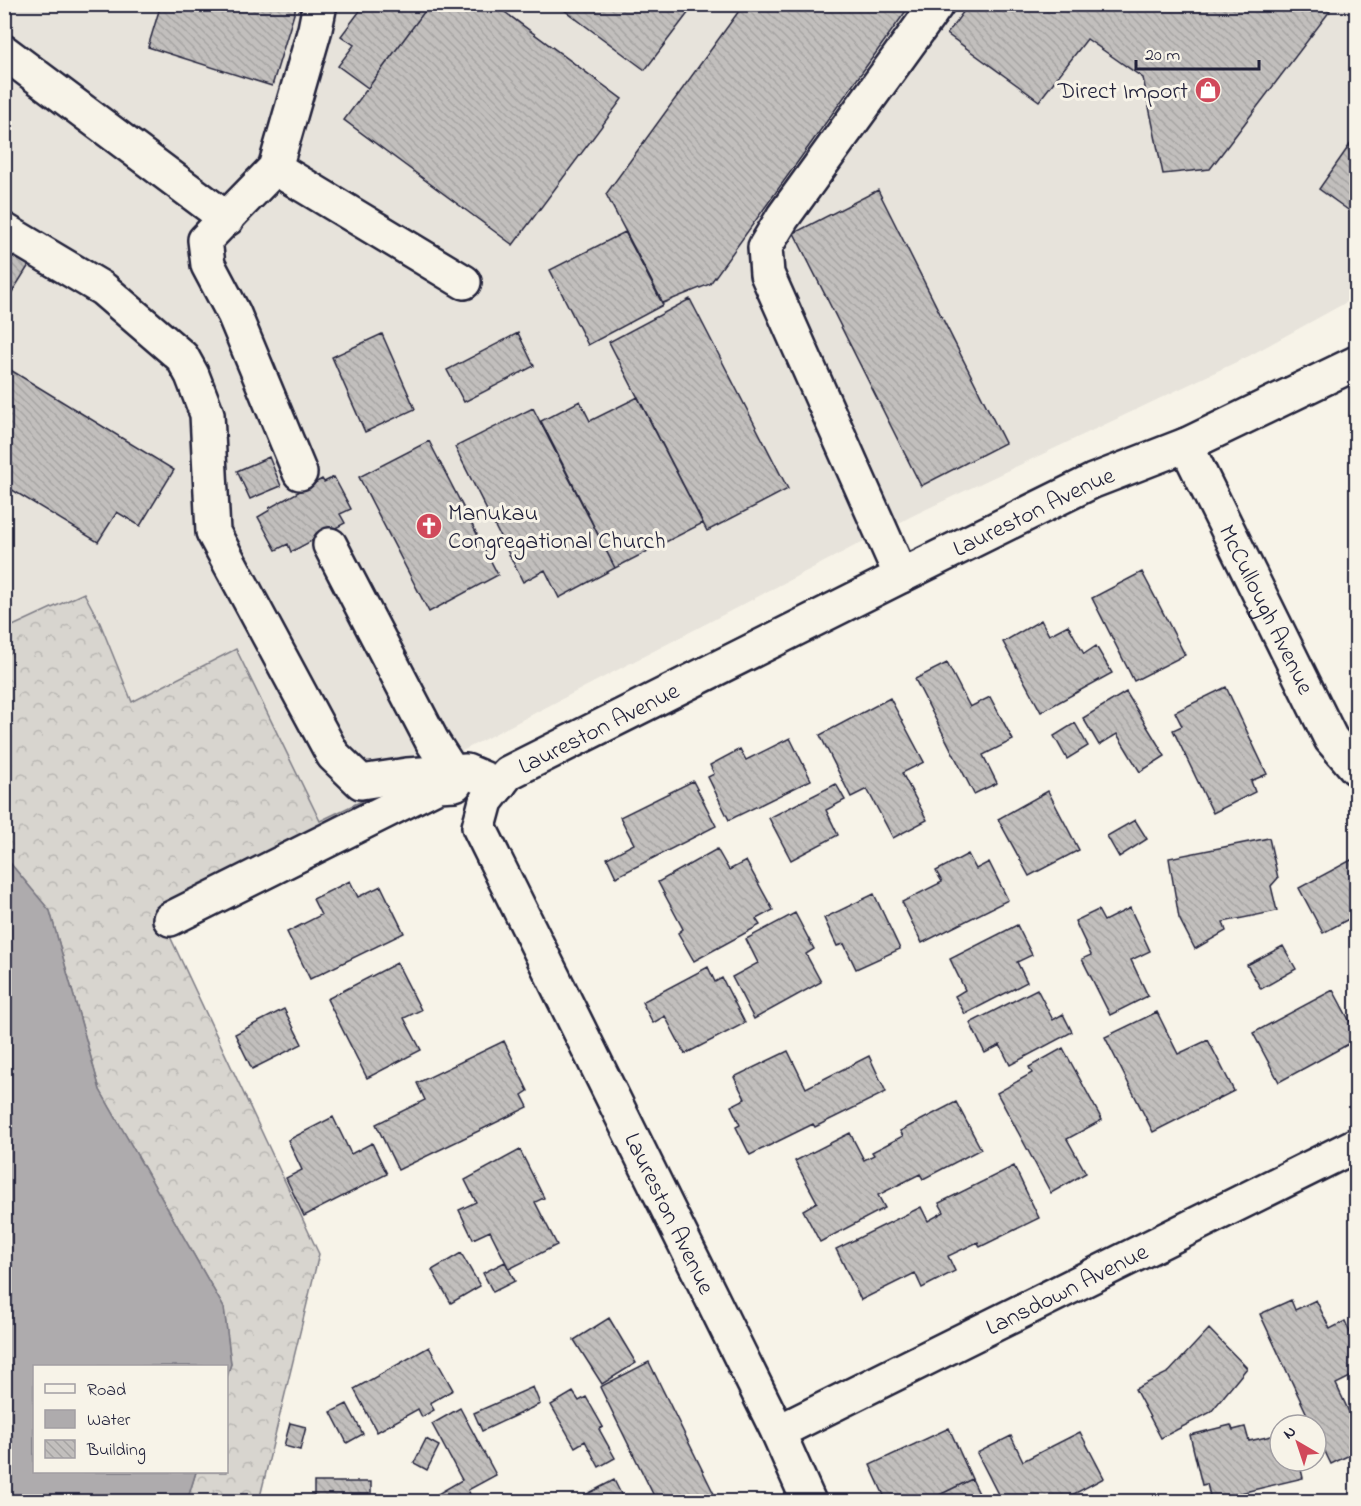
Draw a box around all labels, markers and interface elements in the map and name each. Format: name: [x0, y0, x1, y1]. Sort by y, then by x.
scale bar: [1136, 33, 1259, 71]
text: 20 m: [1145, 43, 1180, 69]
place label: Direct Import: [1057, 75, 1188, 110]
shop icon: Direct Import: [1193, 75, 1223, 105]
street label: Laureston Avenue: [948, 459, 1120, 568]
place label: Manukau Congregational Church: [448, 497, 666, 560]
church icon: Manukau Congregational Church: [414, 511, 444, 541]
street label: McCullough Avenue: [1208, 519, 1322, 701]
street label: Laureston Avenue: [513, 675, 686, 785]
street label: Laureston Avenue: [613, 1127, 722, 1301]
street label: Lansdown Avenue: [980, 1236, 1155, 1346]
legend: [33, 1365, 228, 1473]
text: Road: [87, 1378, 126, 1404]
text: Water: [87, 1408, 131, 1434]
north arrow: [1268, 1413, 1328, 1473]
text: N: [1278, 1420, 1302, 1446]
text: Building: [86, 1438, 146, 1465]

